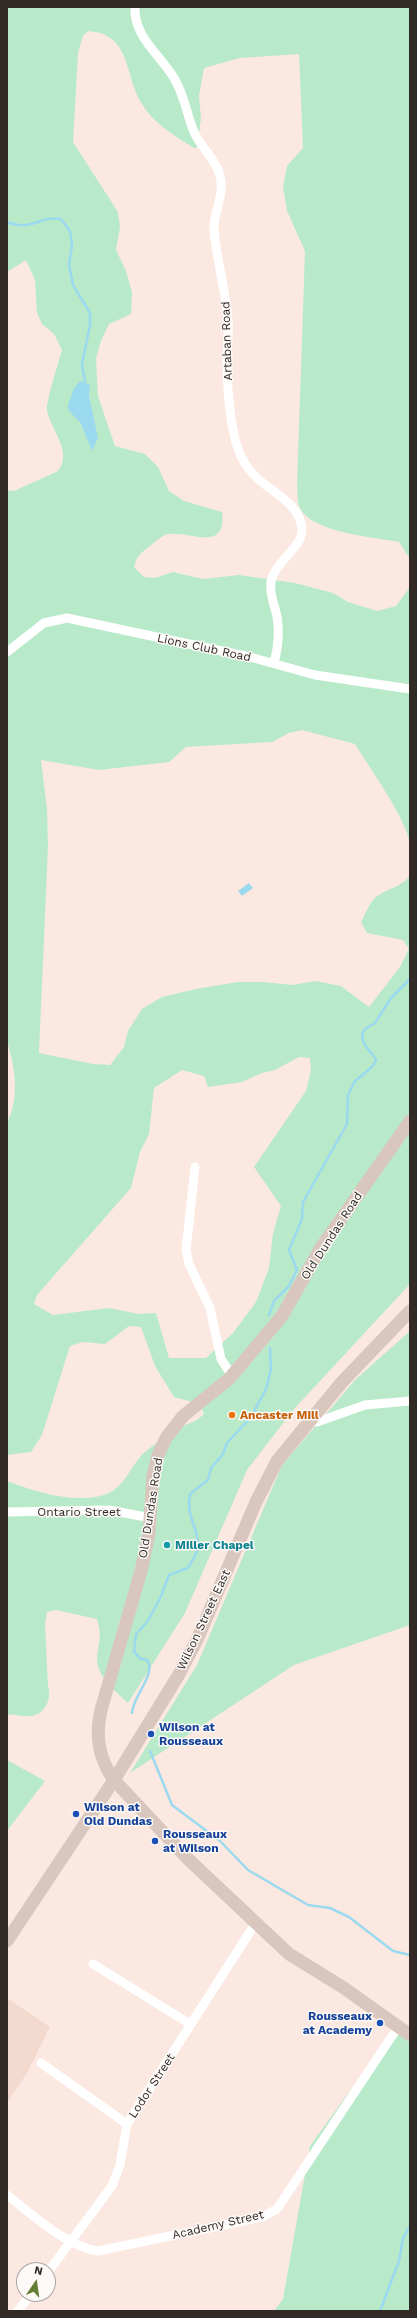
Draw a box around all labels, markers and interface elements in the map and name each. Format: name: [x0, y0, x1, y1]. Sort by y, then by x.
street label: Artaban Road: [218, 301, 236, 381]
street label: Lions Club Road: [156, 631, 252, 665]
street label: Old Dundas Road: [298, 1189, 366, 1283]
place label: Ancaster Mill: [240, 1408, 319, 1422]
marker: Ancaster Mill: [227, 1410, 237, 1420]
street label: Old Dundas Road: [136, 1457, 166, 1559]
street label: Ontario Street: [37, 1505, 121, 1519]
place label: Miller Chapel: [175, 1538, 254, 1552]
marker: Miller Chapel: [162, 1540, 172, 1550]
street label: Wilson Street East: [174, 1567, 234, 1673]
place label: Wilson at Rousseaux: [159, 1720, 223, 1748]
marker: Wilson at Rousseaux: [146, 1729, 156, 1739]
place label: Wilson at Old Dundas: [84, 1800, 152, 1828]
marker: Wilson at Old Dundas: [71, 1809, 81, 1819]
place label: Rousseaux at Wilson: [163, 1827, 227, 1855]
marker: Rousseaux at Wilson: [150, 1836, 160, 1846]
place label: Rousseaux at Academy: [303, 2009, 372, 2037]
marker: Rousseaux at Academy: [375, 2018, 385, 2028]
street label: Lodor Street: [126, 2051, 178, 2121]
street label: Academy Street: [171, 2207, 265, 2243]
north arrow: [16, 2262, 56, 2302]
text: N: [33, 2264, 44, 2278]

